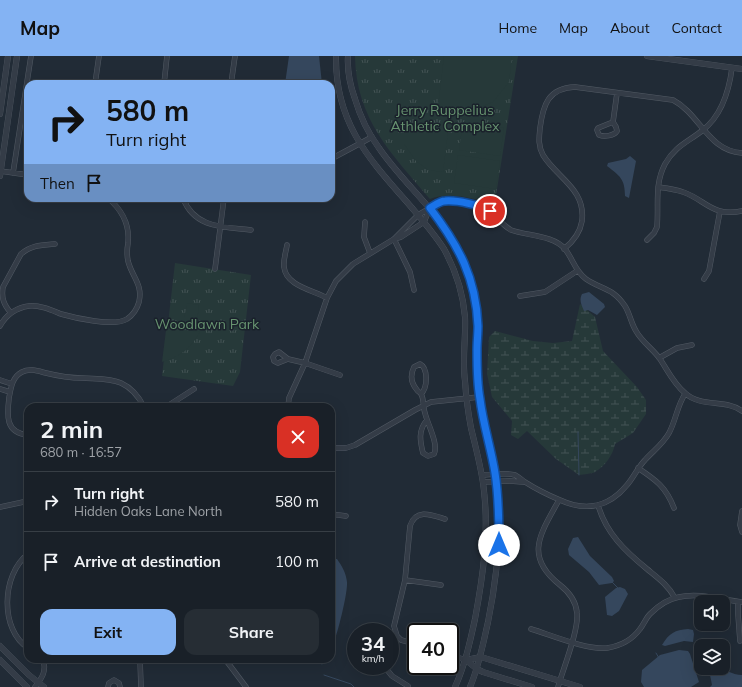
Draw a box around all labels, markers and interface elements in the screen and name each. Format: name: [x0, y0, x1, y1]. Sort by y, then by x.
text: Map: [20, 16, 60, 40]
text: Home: [498, 19, 537, 37]
text: Map: [559, 19, 588, 37]
text: About: [610, 19, 650, 37]
text: Contact: [672, 19, 722, 37]
text: 580 m: [106, 93, 189, 128]
icon: right: [40, 96, 92, 148]
park label: Jerry Ruppelius Athletic Complex: [390, 101, 500, 135]
text: Turn right: [106, 128, 186, 151]
icon: arrive: [83, 172, 105, 194]
text: Then: [40, 174, 75, 193]
pin: [473, 194, 507, 228]
icon: arrive: [479, 200, 501, 222]
park label: Woodlawn Park: [155, 315, 260, 333]
text: 2 min: [40, 414, 103, 444]
button: close: [277, 416, 319, 458]
text: 680 m · 16:57: [40, 444, 122, 460]
text: Turn right: [74, 484, 144, 503]
icon: right: [40, 491, 62, 513]
text: 580 m: [275, 492, 319, 511]
text: Hidden Oaks Lane North: [74, 503, 222, 519]
position arrow: [478, 524, 520, 566]
icon: arrive: [40, 551, 62, 573]
text: Arrive at destination: [74, 552, 221, 571]
text: 100 m: [275, 552, 319, 571]
map controls: [694, 595, 730, 675]
button: sound: [694, 595, 730, 631]
button: Exit: [40, 609, 176, 655]
button: Share: [184, 609, 319, 655]
speed limit sign: 40: [407, 623, 459, 675]
text: 34: [361, 631, 385, 656]
button: layers: [694, 639, 730, 675]
text: km/h: [362, 652, 384, 665]

